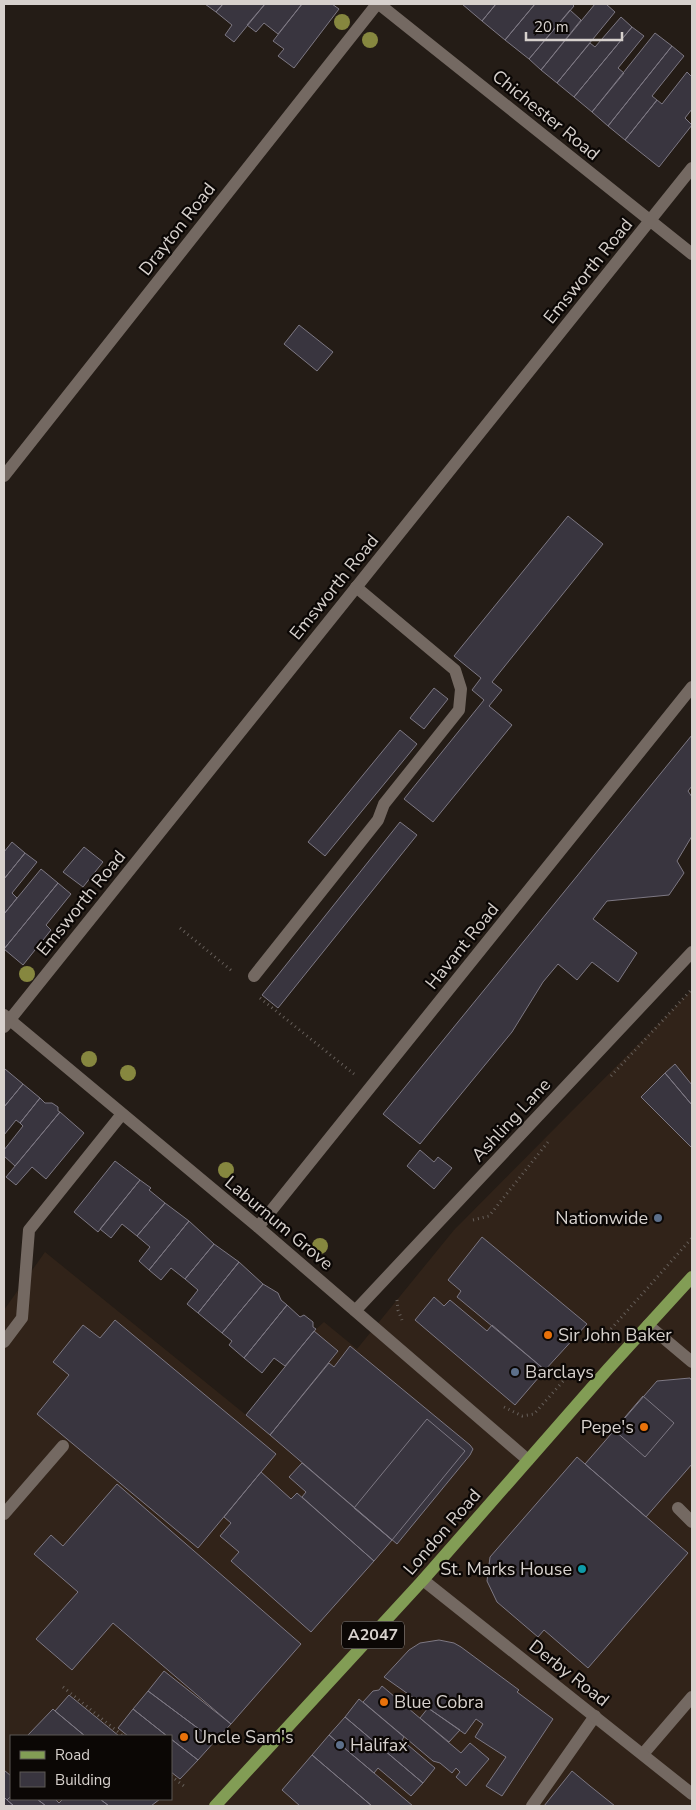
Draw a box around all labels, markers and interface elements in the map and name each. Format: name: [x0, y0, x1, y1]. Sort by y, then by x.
scale bar: [526, 10, 622, 42]
text: 20 m: [534, 17, 569, 37]
street label: Chichester Road: [487, 64, 605, 166]
street label: Drayton Road: [133, 178, 221, 280]
street label: Emsworth Road: [538, 213, 638, 329]
street label: Emsworth Road: [284, 529, 384, 645]
street label: Emsworth Road: [31, 845, 131, 961]
street label: Havant Road: [420, 898, 504, 994]
street label: Ashling Lane: [466, 1073, 556, 1167]
street label: Laburnum Grove: [220, 1171, 338, 1275]
place label: Nationwide: [555, 1206, 648, 1230]
marker: Nationwide: [652, 1212, 664, 1224]
place label: Sir John Baker: [558, 1323, 672, 1347]
marker: Sir John Baker: [542, 1329, 554, 1341]
place label: Barclays: [525, 1360, 594, 1384]
marker: Barclays: [509, 1366, 521, 1378]
place label: Pepe's: [581, 1415, 634, 1439]
marker: Pepe's: [638, 1421, 650, 1433]
street label: London Road: [398, 1484, 486, 1580]
place label: St. Marks House: [440, 1557, 572, 1581]
marker: St. Marks House: [576, 1563, 588, 1575]
road number: A2047: [342, 1622, 404, 1648]
street label: Derby Road: [524, 1634, 614, 1712]
place label: Blue Cobra: [394, 1690, 484, 1714]
marker: Blue Cobra: [378, 1696, 390, 1708]
place label: Uncle Sam's: [194, 1725, 294, 1749]
marker: Uncle Sam's: [178, 1731, 190, 1743]
place label: Halifax: [350, 1733, 408, 1757]
legend: [10, 1735, 172, 1800]
marker: Halifax: [334, 1739, 346, 1751]
text: Road: [55, 1745, 90, 1765]
text: Building: [55, 1770, 111, 1790]

